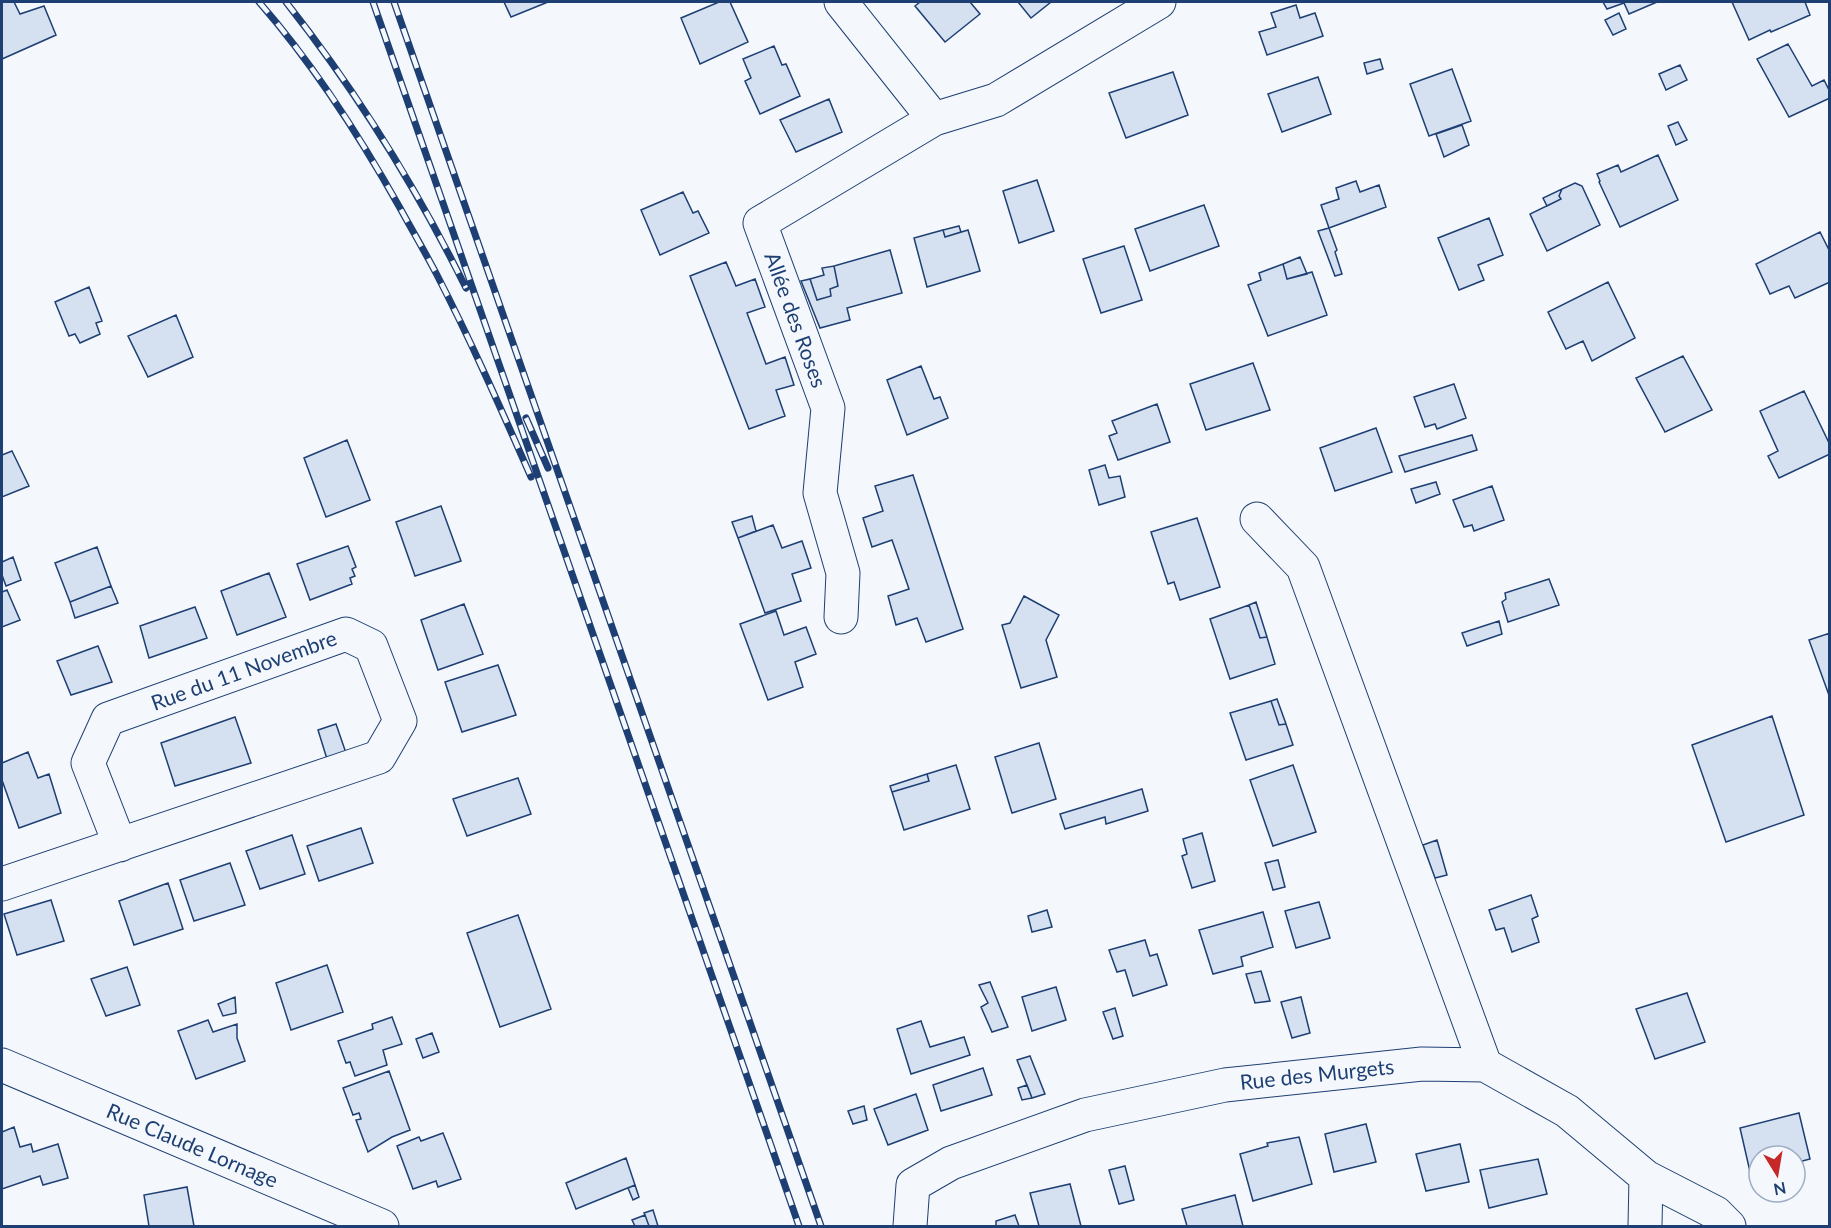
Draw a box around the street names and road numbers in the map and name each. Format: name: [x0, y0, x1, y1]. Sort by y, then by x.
street label: Allée des Roses: [760, 248, 833, 391]
street label: Rue du 11 Novembre: [147, 624, 340, 715]
street label: Rue des Murgets: [1238, 1053, 1395, 1094]
street label: Rue Claude Lornage: [103, 1097, 282, 1192]

